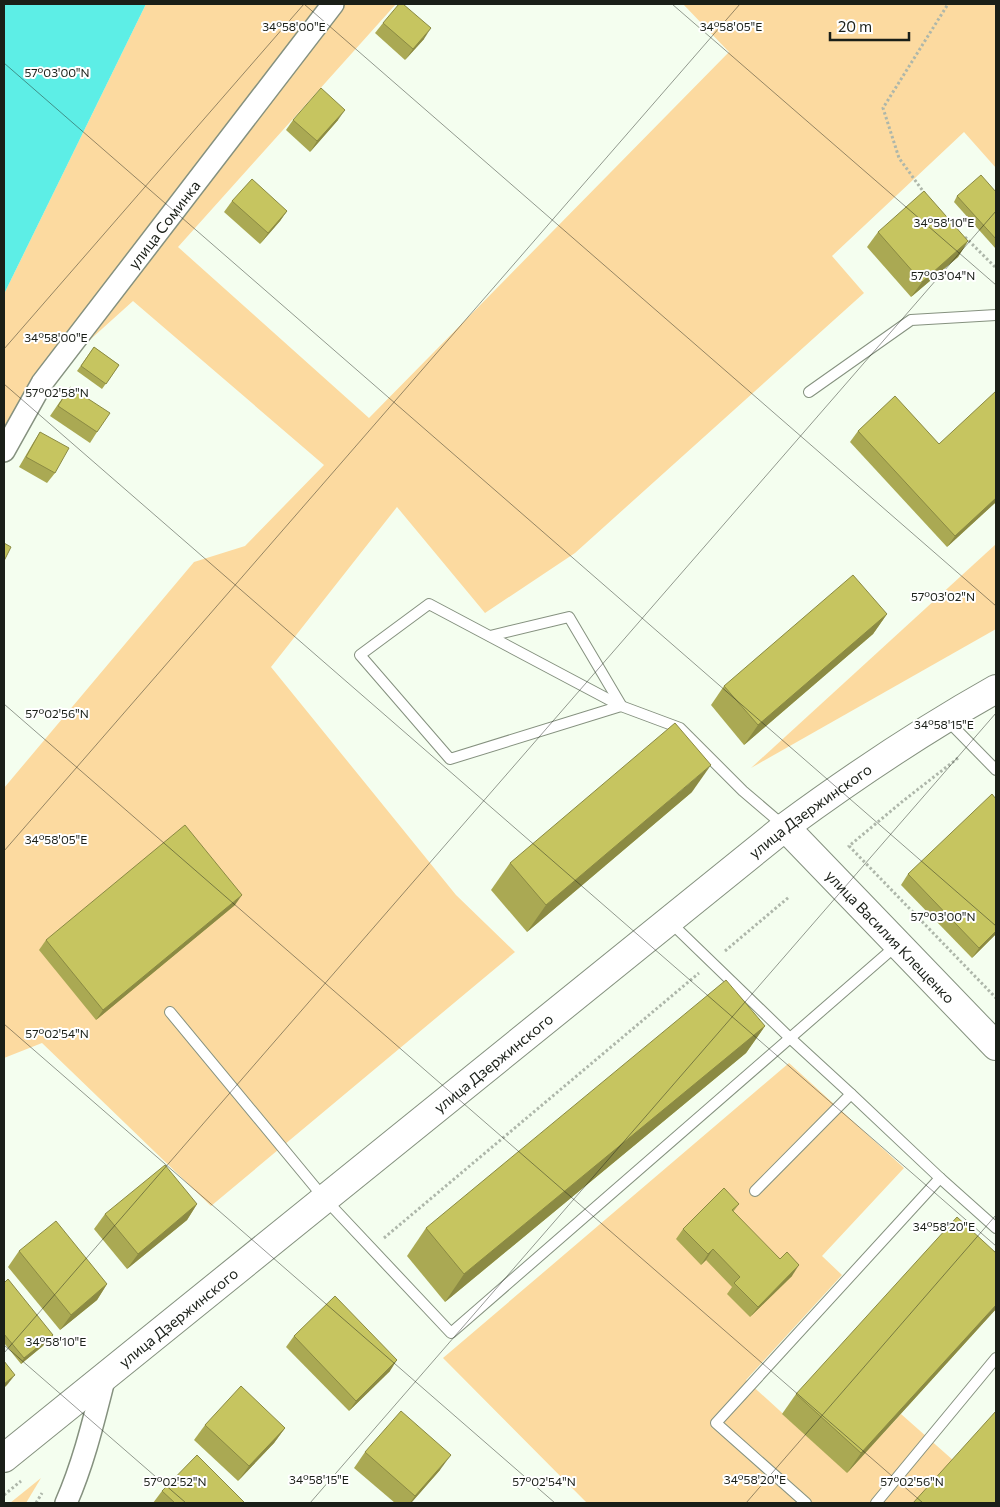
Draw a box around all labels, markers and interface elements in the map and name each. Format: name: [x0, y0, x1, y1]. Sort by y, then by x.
scale bar: [830, 10, 909, 42]
text: 20 m: [838, 17, 872, 35]
text: 34°58'00"E: [262, 19, 326, 33]
text: 34°58'05"E: [700, 19, 762, 33]
text: 57°03'00"N: [24, 65, 90, 79]
street label: улица Соминка: [124, 176, 204, 272]
text: 34°58'10"E: [914, 215, 974, 229]
text: 57°03'04"N: [911, 268, 975, 282]
text: 34°58'00"E: [24, 330, 88, 344]
text: 57°02'58"N: [25, 385, 89, 399]
text: 57°03'02"N: [911, 589, 975, 603]
text: 57°02'56"N: [25, 706, 89, 720]
text: 34°58'15"E: [914, 717, 974, 731]
street label: улица Дзержинского: [745, 760, 875, 862]
text: 34°58'05"E: [25, 832, 87, 846]
street label: улица Василия Клещенко: [822, 866, 959, 1007]
text: 57°03'00"N: [910, 909, 976, 923]
street label: улица Дзержинского: [430, 1009, 556, 1116]
text: 57°02'54"N: [25, 1026, 89, 1040]
text: 34°58'20"E: [913, 1219, 975, 1233]
street label: улица Дзержинского: [115, 1264, 241, 1371]
text: 34°58'10"E: [26, 1334, 86, 1348]
text: 34°58'15"E: [289, 1472, 349, 1486]
text: 34°58'20"E: [724, 1472, 786, 1486]
text: 57°02'52"N: [144, 1474, 206, 1488]
text: 57°02'54"N: [512, 1474, 576, 1488]
text: 57°02'56"N: [880, 1474, 944, 1488]

